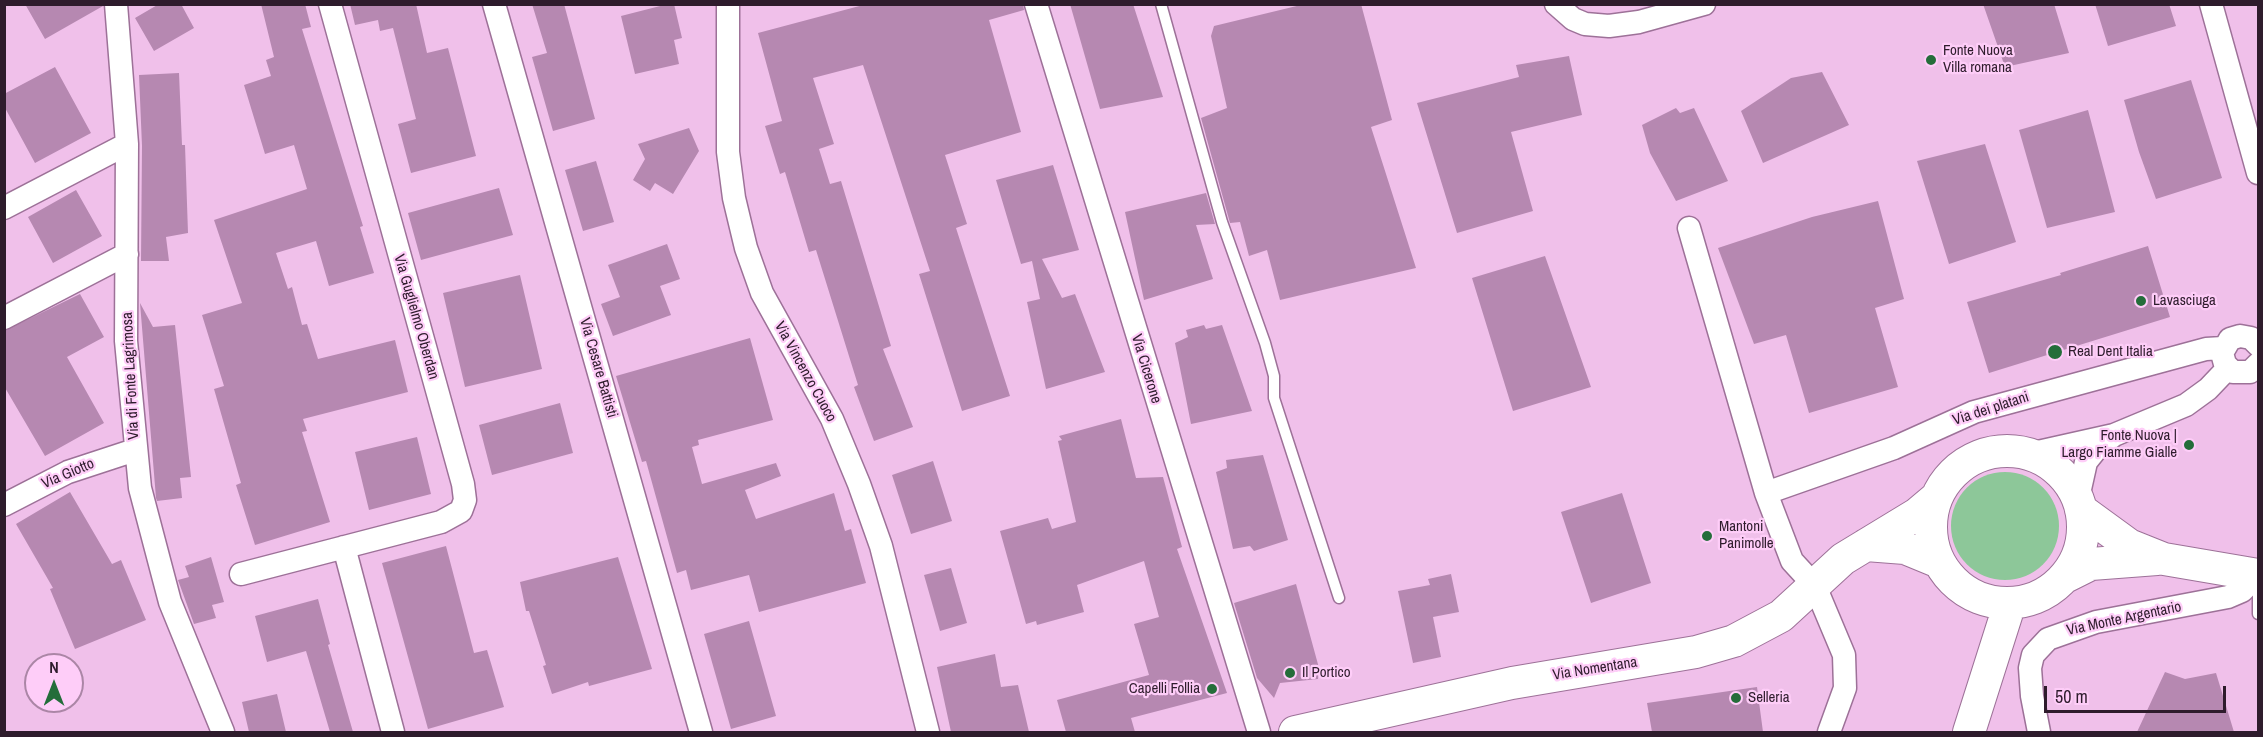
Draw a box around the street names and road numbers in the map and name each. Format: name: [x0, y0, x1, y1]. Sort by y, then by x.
street label: Via Guglielmo Oberdan: [390, 253, 442, 381]
street label: Via di Fonte Lagrimosa: [119, 312, 143, 440]
street label: Via Cesare Battisti: [575, 316, 621, 420]
street label: Via Vincenzo Cuoco: [770, 319, 840, 425]
street label: Via Cicerone: [1127, 332, 1165, 406]
street label: Via dei platani: [1951, 388, 2031, 430]
street label: Via Giotto: [39, 455, 97, 493]
street label: Via Monte Argentario: [2065, 598, 2183, 640]
street label: Via Nomentana: [1551, 653, 1639, 685]

